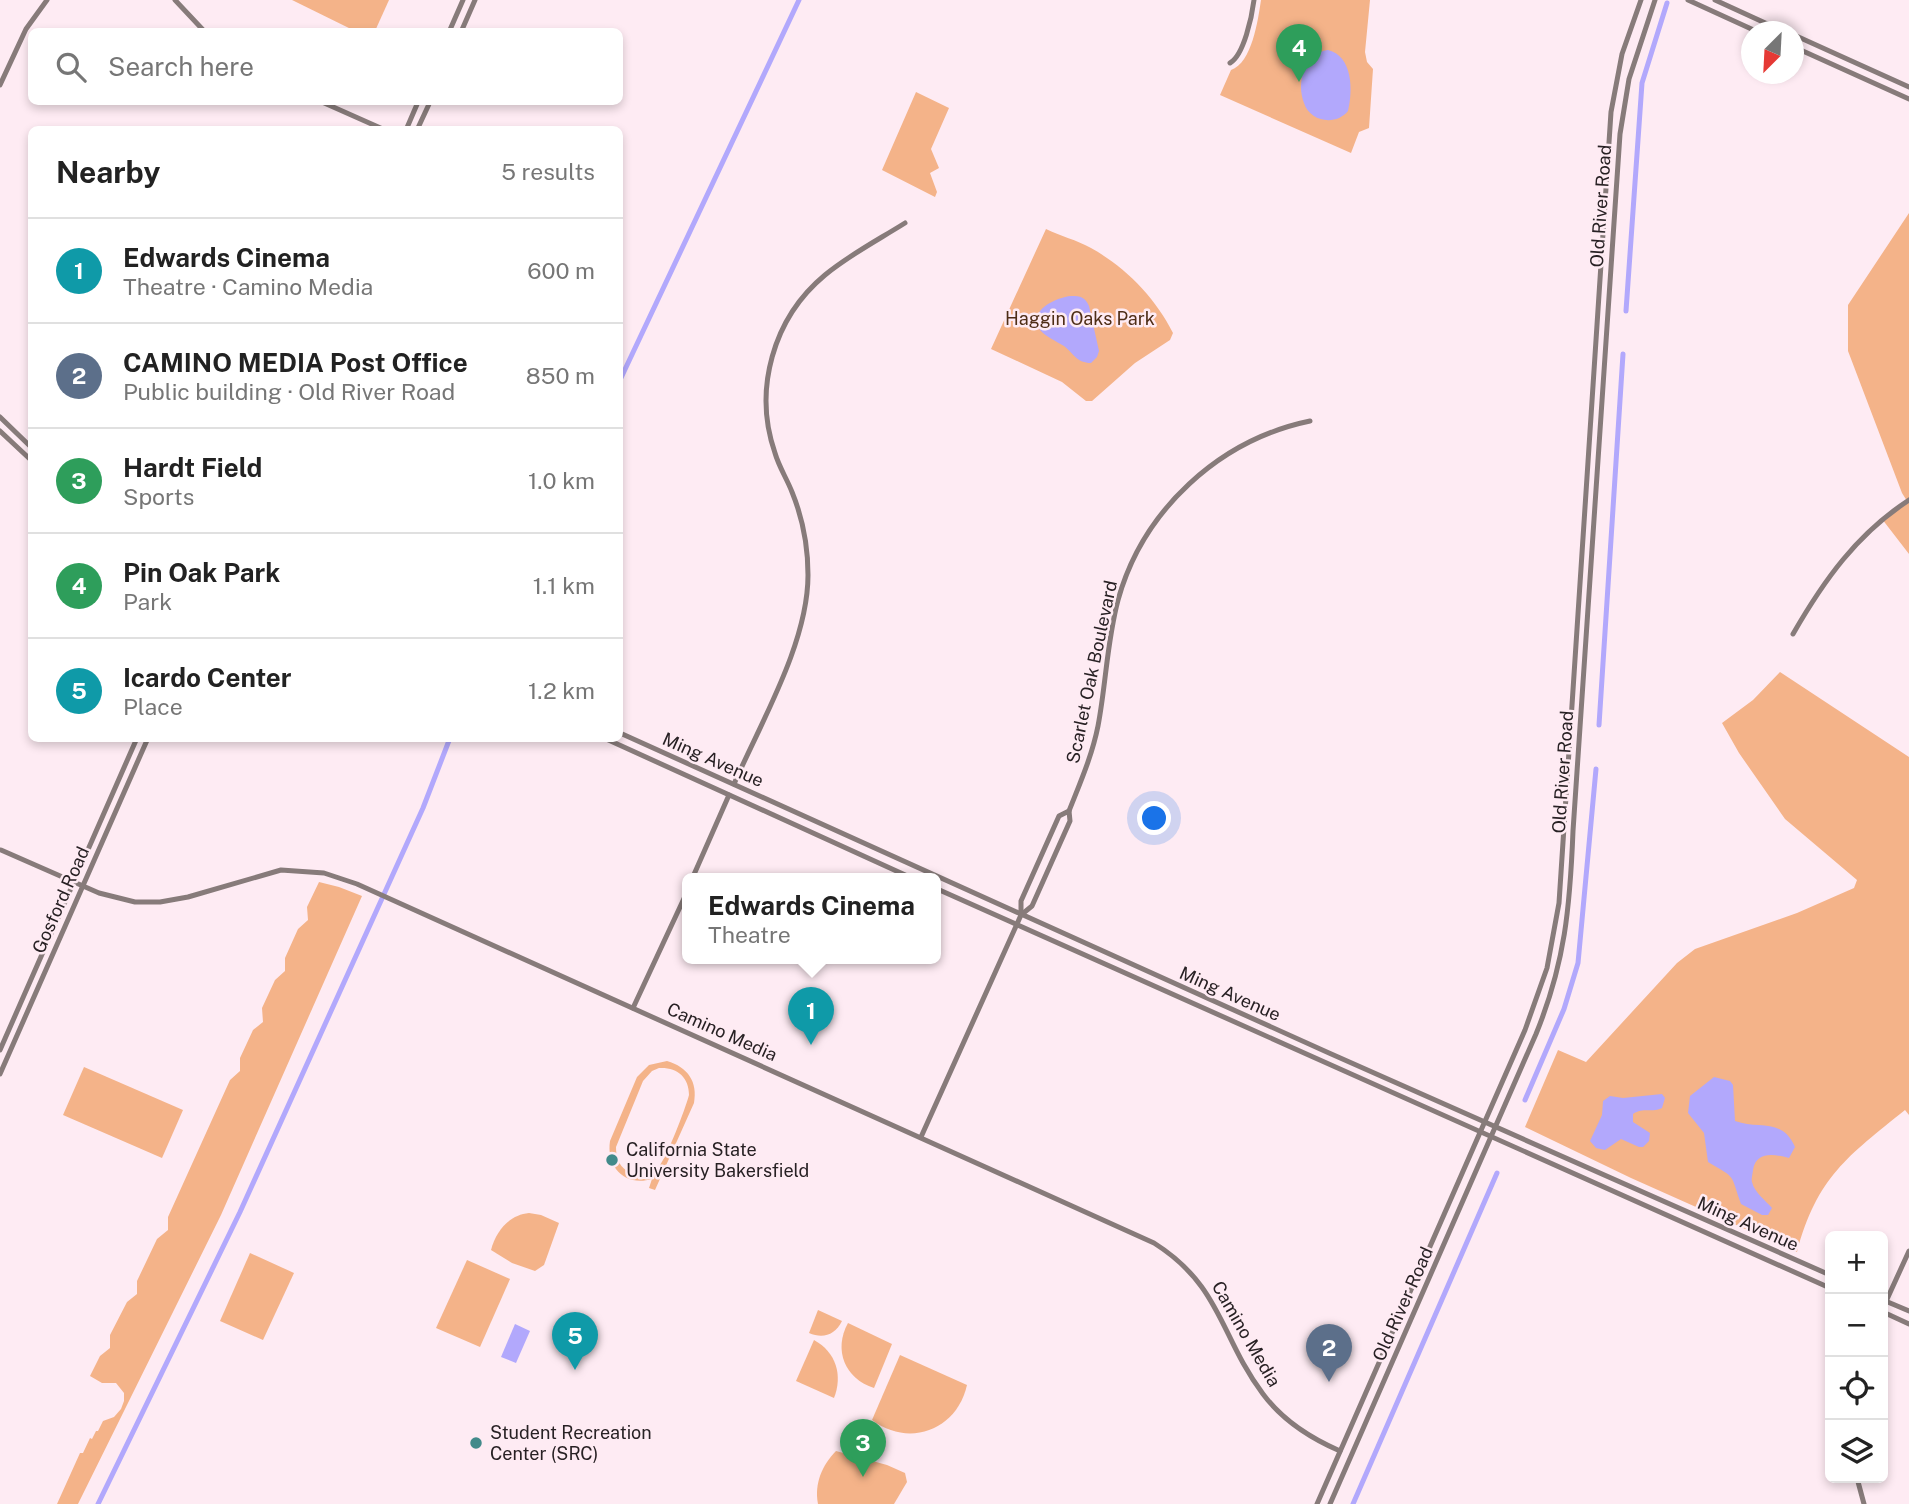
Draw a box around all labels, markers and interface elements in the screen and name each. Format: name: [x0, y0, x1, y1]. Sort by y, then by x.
north arrow: [1741, 21, 1804, 84]
pin: 4: [1276, 24, 1322, 82]
search box: [28, 28, 623, 105]
icon: search: [52, 48, 90, 86]
text: Search here: [108, 51, 254, 82]
street label: Old River Road: [1586, 144, 1615, 268]
text: Nearby: [56, 154, 160, 190]
text: 5 results: [501, 158, 595, 185]
text: Edwards Cinema: [123, 242, 330, 273]
text: 1: [74, 257, 84, 284]
text: 600 m: [527, 257, 595, 284]
text: Theatre · Camino Media: [123, 273, 373, 300]
park label: Haggin Oaks Park: [1005, 308, 1155, 329]
text: CAMINO MEDIA Post Office: [123, 347, 468, 378]
text: 2: [72, 362, 86, 389]
text: 850 m: [526, 362, 595, 389]
text: Public building · Old River Road: [123, 378, 455, 405]
text: Hardt Field: [123, 452, 262, 483]
text: 3: [71, 467, 87, 494]
text: 1.0 km: [528, 467, 595, 494]
text: Sports: [123, 483, 194, 510]
text: Pin Oak Park: [123, 557, 280, 588]
text: 4: [71, 572, 87, 599]
text: 1.1 km: [533, 572, 595, 599]
street label: Scarlet Oak Boulevard: [1062, 578, 1121, 765]
text: Park: [123, 588, 172, 615]
text: Icardo Center: [123, 662, 292, 693]
text: 5: [71, 677, 87, 704]
text: 1.2 km: [528, 677, 595, 704]
text: Place: [123, 693, 183, 720]
street label: Old River Road: [1548, 710, 1577, 834]
street label: Ming Avenue: [659, 728, 767, 791]
your location: [1137, 801, 1171, 835]
street label: Gosford Road: [28, 843, 93, 956]
popup: [682, 873, 941, 964]
text: Edwards Cinema: [708, 890, 915, 921]
text: Theatre: [708, 921, 791, 948]
street label: Ming Avenue: [1176, 962, 1284, 1025]
pin: 1: [788, 987, 834, 1045]
street label: Camino Media: [664, 998, 781, 1065]
place label: California State University Bakersfield: [626, 1139, 809, 1181]
marker: California State University Bakersfield: [604, 1152, 620, 1168]
street label: Ming Avenue: [1694, 1192, 1802, 1255]
map controls: [1825, 1231, 1888, 1483]
button: +: [1825, 1231, 1888, 1294]
street label: Old River Road: [1368, 1243, 1437, 1364]
street label: Camino Media: [1208, 1277, 1285, 1390]
button: −: [1825, 1294, 1888, 1357]
pin: 5: [552, 1312, 598, 1370]
pin: 2: [1306, 1324, 1352, 1382]
button: locate: [1825, 1357, 1888, 1420]
pin: 3: [840, 1419, 886, 1477]
button: layers: [1825, 1420, 1888, 1483]
place label: Student Recreation Center (SRC): [490, 1422, 652, 1464]
marker: Student Recreation Center (SRC): [468, 1435, 484, 1451]

